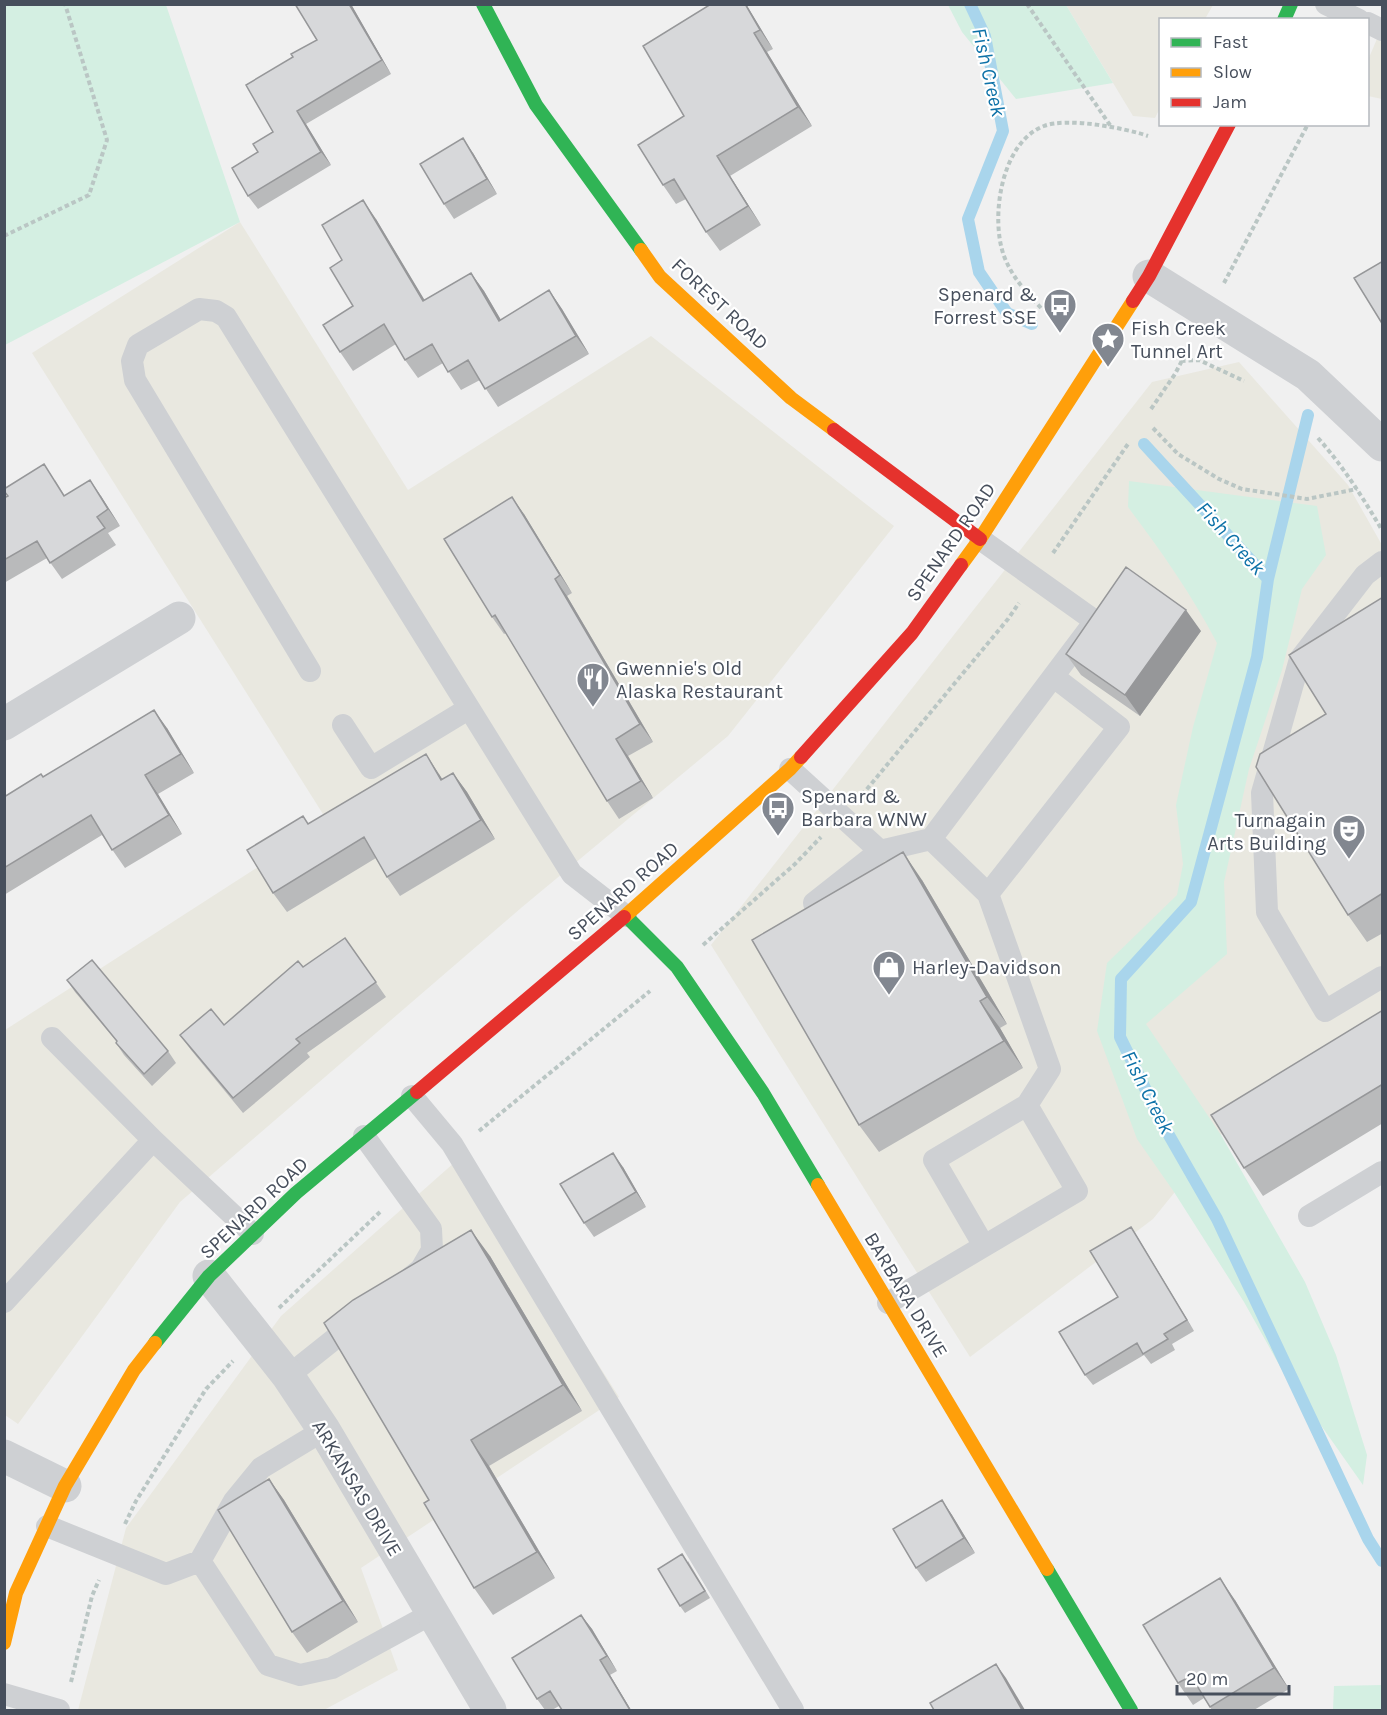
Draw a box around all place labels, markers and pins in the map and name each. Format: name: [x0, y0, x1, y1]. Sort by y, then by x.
place label: Spenard & Forrest SSE: [933, 283, 1037, 329]
bus stop icon: Spenard & Forrest SSE: [1042, 287, 1078, 334]
place label: Fish Creek Tunnel Art: [1131, 317, 1226, 363]
place icon: Fish Creek Tunnel Art: [1090, 321, 1126, 368]
place label: Gwennie's Old Alaska Restaurant: [616, 657, 784, 703]
restaurant icon: Gwennie's Old Alaska Restaurant: [575, 661, 611, 708]
place label: Spenard & Barbara WNW: [801, 785, 927, 831]
bus stop icon: Spenard & Barbara WNW: [760, 790, 796, 837]
place label: Turnagain Arts Building: [1207, 809, 1326, 855]
theatre icon: Turnagain Arts Building: [1331, 813, 1367, 860]
shop icon: Harley-Davidson: [871, 949, 907, 996]
place label: Harley-Davidson: [912, 956, 1061, 979]

